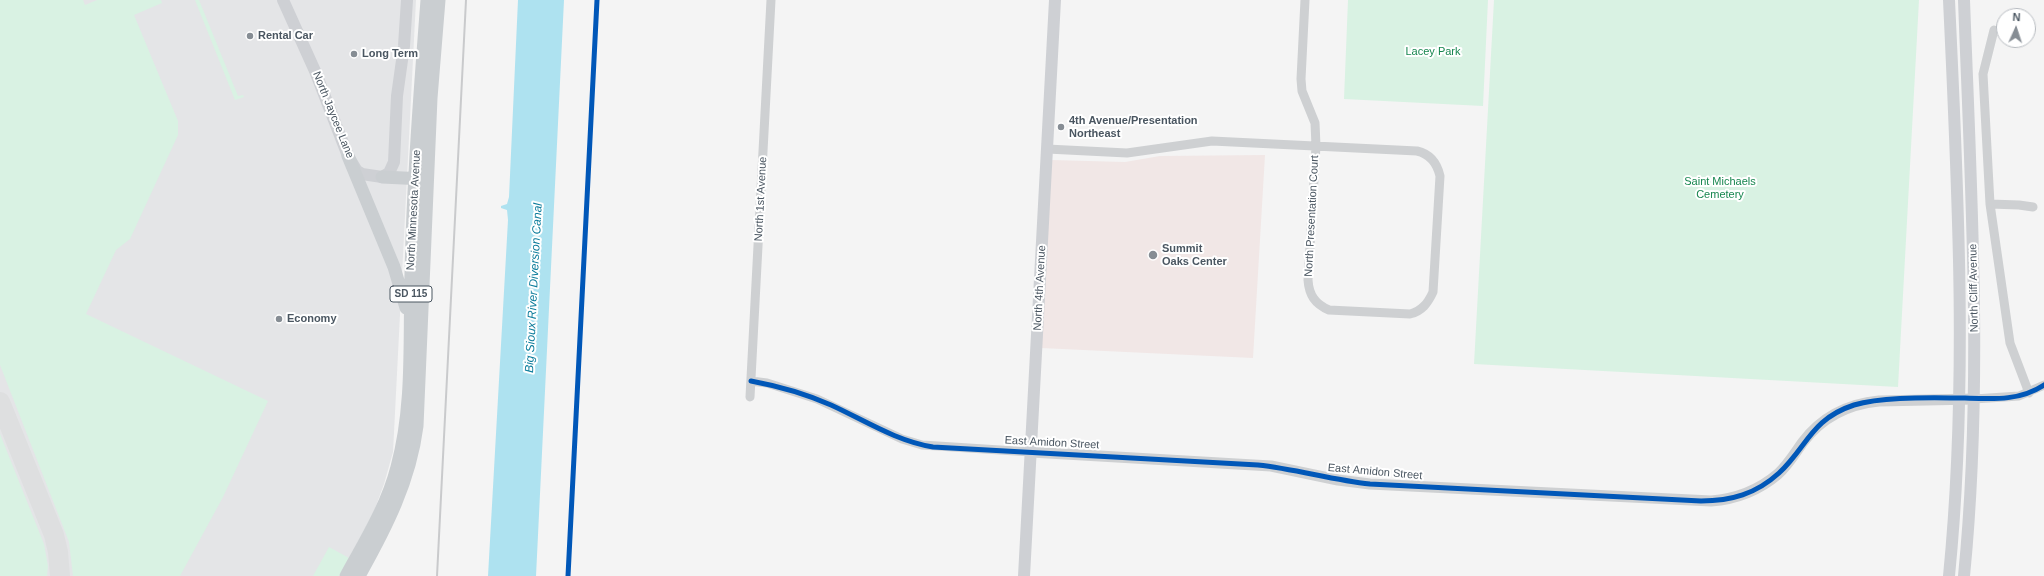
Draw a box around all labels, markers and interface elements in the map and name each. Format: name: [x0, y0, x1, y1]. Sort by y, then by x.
north arrow: [1996, 8, 2036, 48]
text: N: [2012, 11, 2021, 23]
place label: Rental Car: [258, 29, 313, 43]
marker: Rental Car: [245, 31, 255, 41]
park label: Lacey Park: [1405, 45, 1461, 59]
place label: Long Term: [362, 47, 418, 61]
marker: Long Term: [349, 49, 359, 59]
street label: North Jaycee Lane: [310, 70, 356, 160]
place label: 4th Avenue/Presentation Northeast: [1069, 114, 1198, 140]
marker: 4th Avenue/Presentation Northeast: [1056, 122, 1066, 132]
street label: North Minnesota Avenue: [404, 149, 424, 271]
street label: North Presentation Court: [1302, 155, 1322, 277]
street label: North 1st Avenue: [752, 156, 770, 242]
park label: Saint Michaels Cemetery: [1684, 175, 1756, 201]
water label: Big Sioux River Diversion Canal: [522, 203, 546, 373]
place label: Summit Oaks Center: [1162, 242, 1227, 268]
street label: North Cliff Avenue: [1967, 243, 1981, 333]
street label: North 4th Avenue: [1031, 245, 1049, 331]
marker: Summit Oaks Center: [1147, 249, 1159, 261]
road number: SD 115: [390, 286, 432, 302]
place label: Economy: [287, 312, 337, 326]
marker: Economy: [274, 314, 284, 324]
street label: East Amidon Street: [1004, 434, 1100, 452]
street label: East Amidon Street: [1327, 461, 1423, 483]

